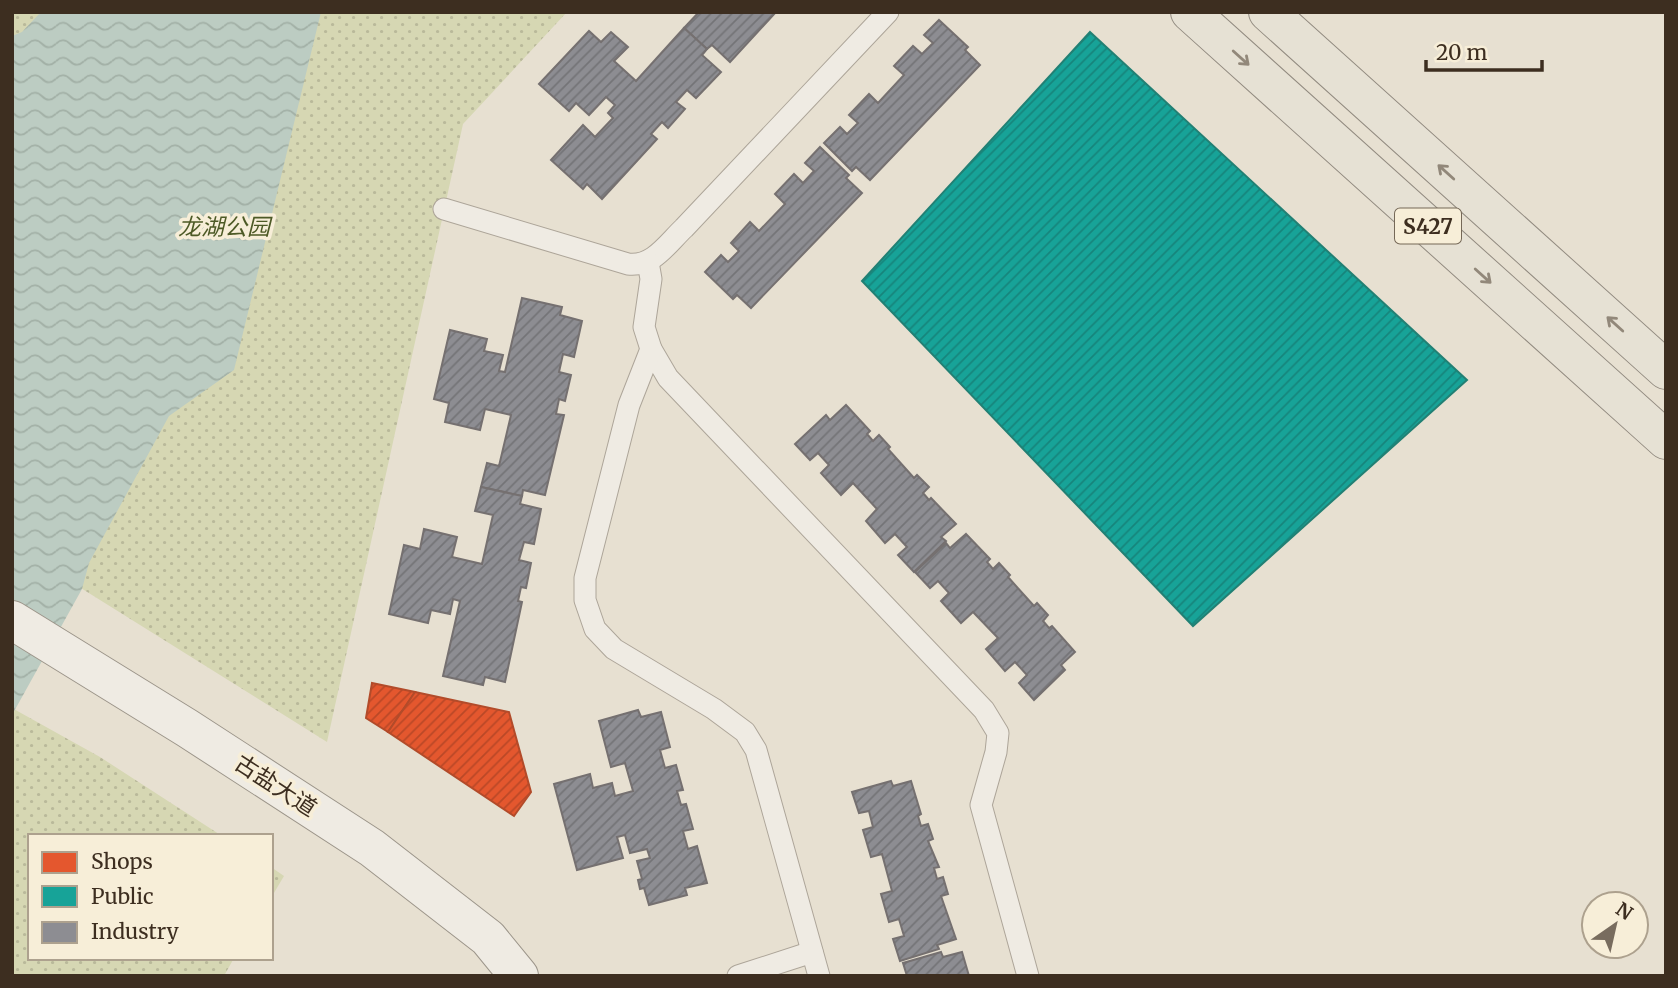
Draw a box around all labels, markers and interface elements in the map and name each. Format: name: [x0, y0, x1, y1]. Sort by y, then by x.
scale bar: [1426, 28, 1542, 72]
text: 20 m: [1436, 39, 1488, 66]
one-way arrow: [1232, 50, 1250, 66]
one-way arrow: [1437, 164, 1455, 180]
road number: S427: [1395, 208, 1461, 244]
park label: 龙湖公园: [178, 212, 273, 241]
one-way arrow: [1474, 268, 1492, 284]
one-way arrow: [1607, 316, 1624, 333]
street label: 古盐大道: [230, 748, 322, 822]
legend: [28, 834, 273, 960]
text: Shops: [91, 848, 153, 875]
text: Public: [91, 883, 154, 910]
north arrow: [1580, 890, 1650, 960]
text: N: [1612, 897, 1637, 925]
text: Industry: [91, 918, 180, 945]

